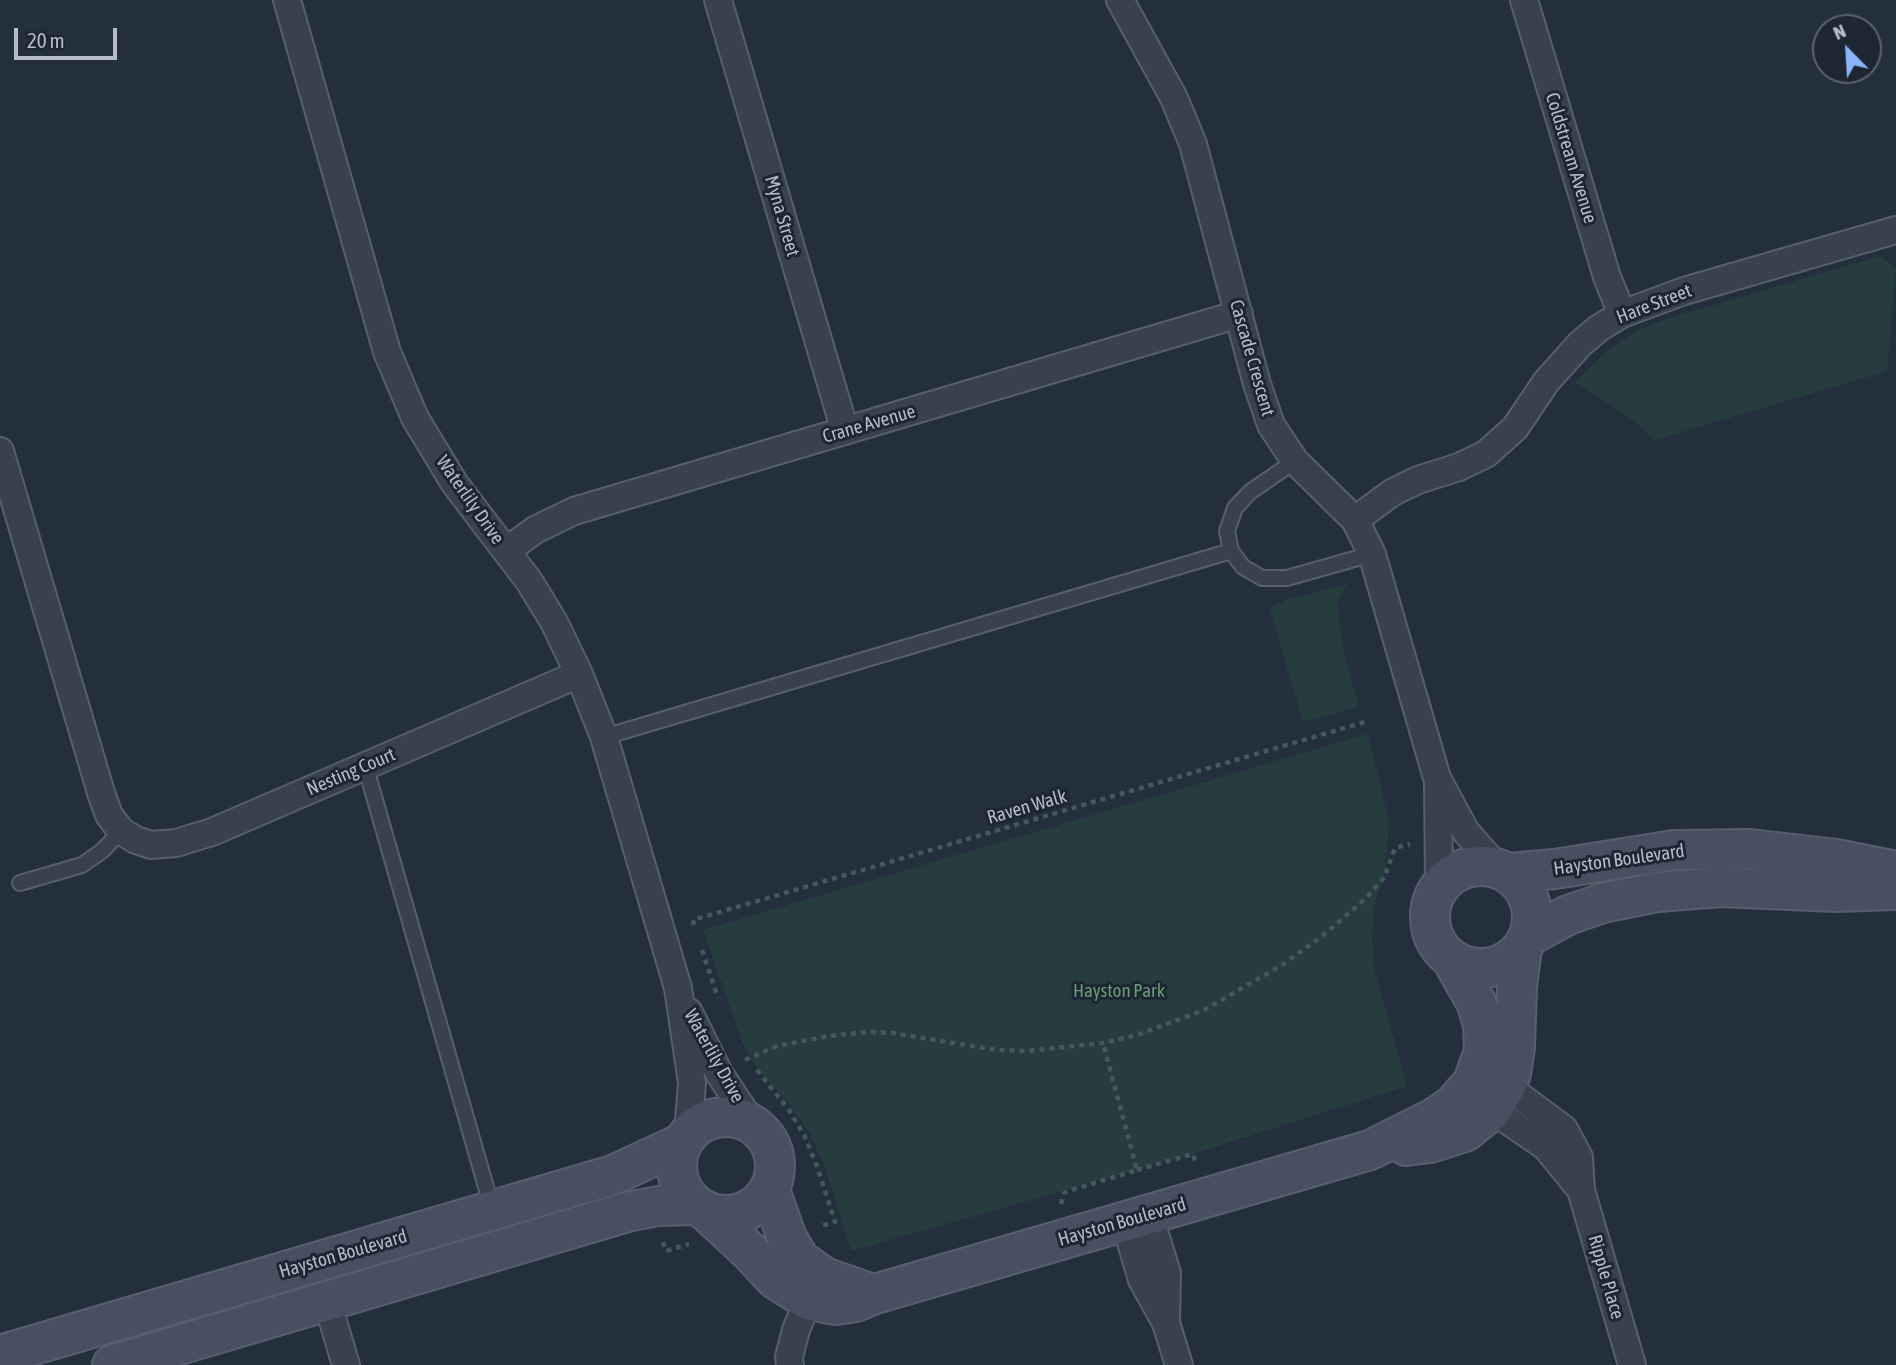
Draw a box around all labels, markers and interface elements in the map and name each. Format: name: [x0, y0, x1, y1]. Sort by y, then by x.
scale bar: [18, 14, 121, 58]
north arrow: [1812, 14, 1882, 84]
text: N: [1830, 19, 1849, 44]
text: 20 m: [27, 28, 65, 52]
street label: Coldstream Avenue: [1540, 90, 1602, 226]
street label: Myna Street: [760, 173, 804, 259]
street label: Hare Street: [1613, 279, 1695, 329]
street label: Cascade Crescent: [1225, 297, 1279, 419]
street label: Crane Avenue: [820, 400, 918, 448]
street label: Waterlily Drive: [431, 451, 509, 549]
street label: Nesting Court: [303, 743, 399, 801]
street label: Raven Walk: [985, 785, 1069, 829]
street label: Hayston Boulevard: [1552, 840, 1686, 880]
park label: Hayston Park: [1073, 980, 1165, 1002]
street label: Waterlily Drive: [679, 1005, 749, 1107]
street label: Hayston Boulevard: [1055, 1193, 1189, 1251]
street label: Hayston Boulevard: [276, 1225, 410, 1283]
street label: Ripple Place: [1583, 1232, 1629, 1322]

